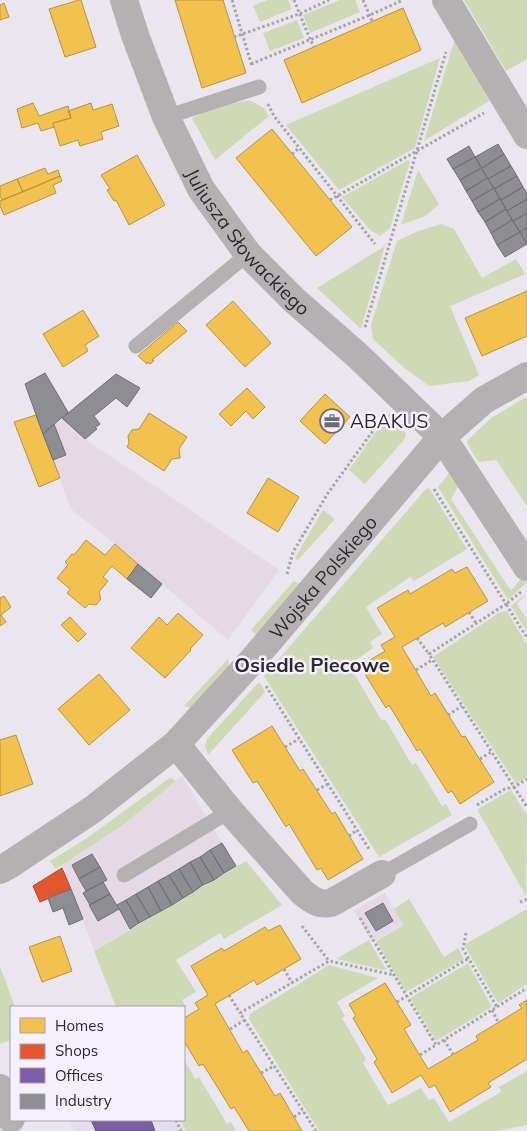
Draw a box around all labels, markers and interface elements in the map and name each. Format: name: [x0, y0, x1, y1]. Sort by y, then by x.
street label: Juliusza Słowackiego: [181, 164, 315, 320]
office icon: ABAKUS: [319, 408, 345, 434]
place label: ABAKUS: [350, 409, 428, 433]
street label: Wojska Polskiego: [264, 511, 382, 644]
district label: Osiedle Piecowe: [234, 652, 390, 677]
legend: [10, 1006, 185, 1121]
text: Homes: [55, 1016, 104, 1035]
text: Shops: [55, 1041, 98, 1060]
text: Offices: [55, 1066, 103, 1085]
text: Industry: [55, 1091, 112, 1110]

